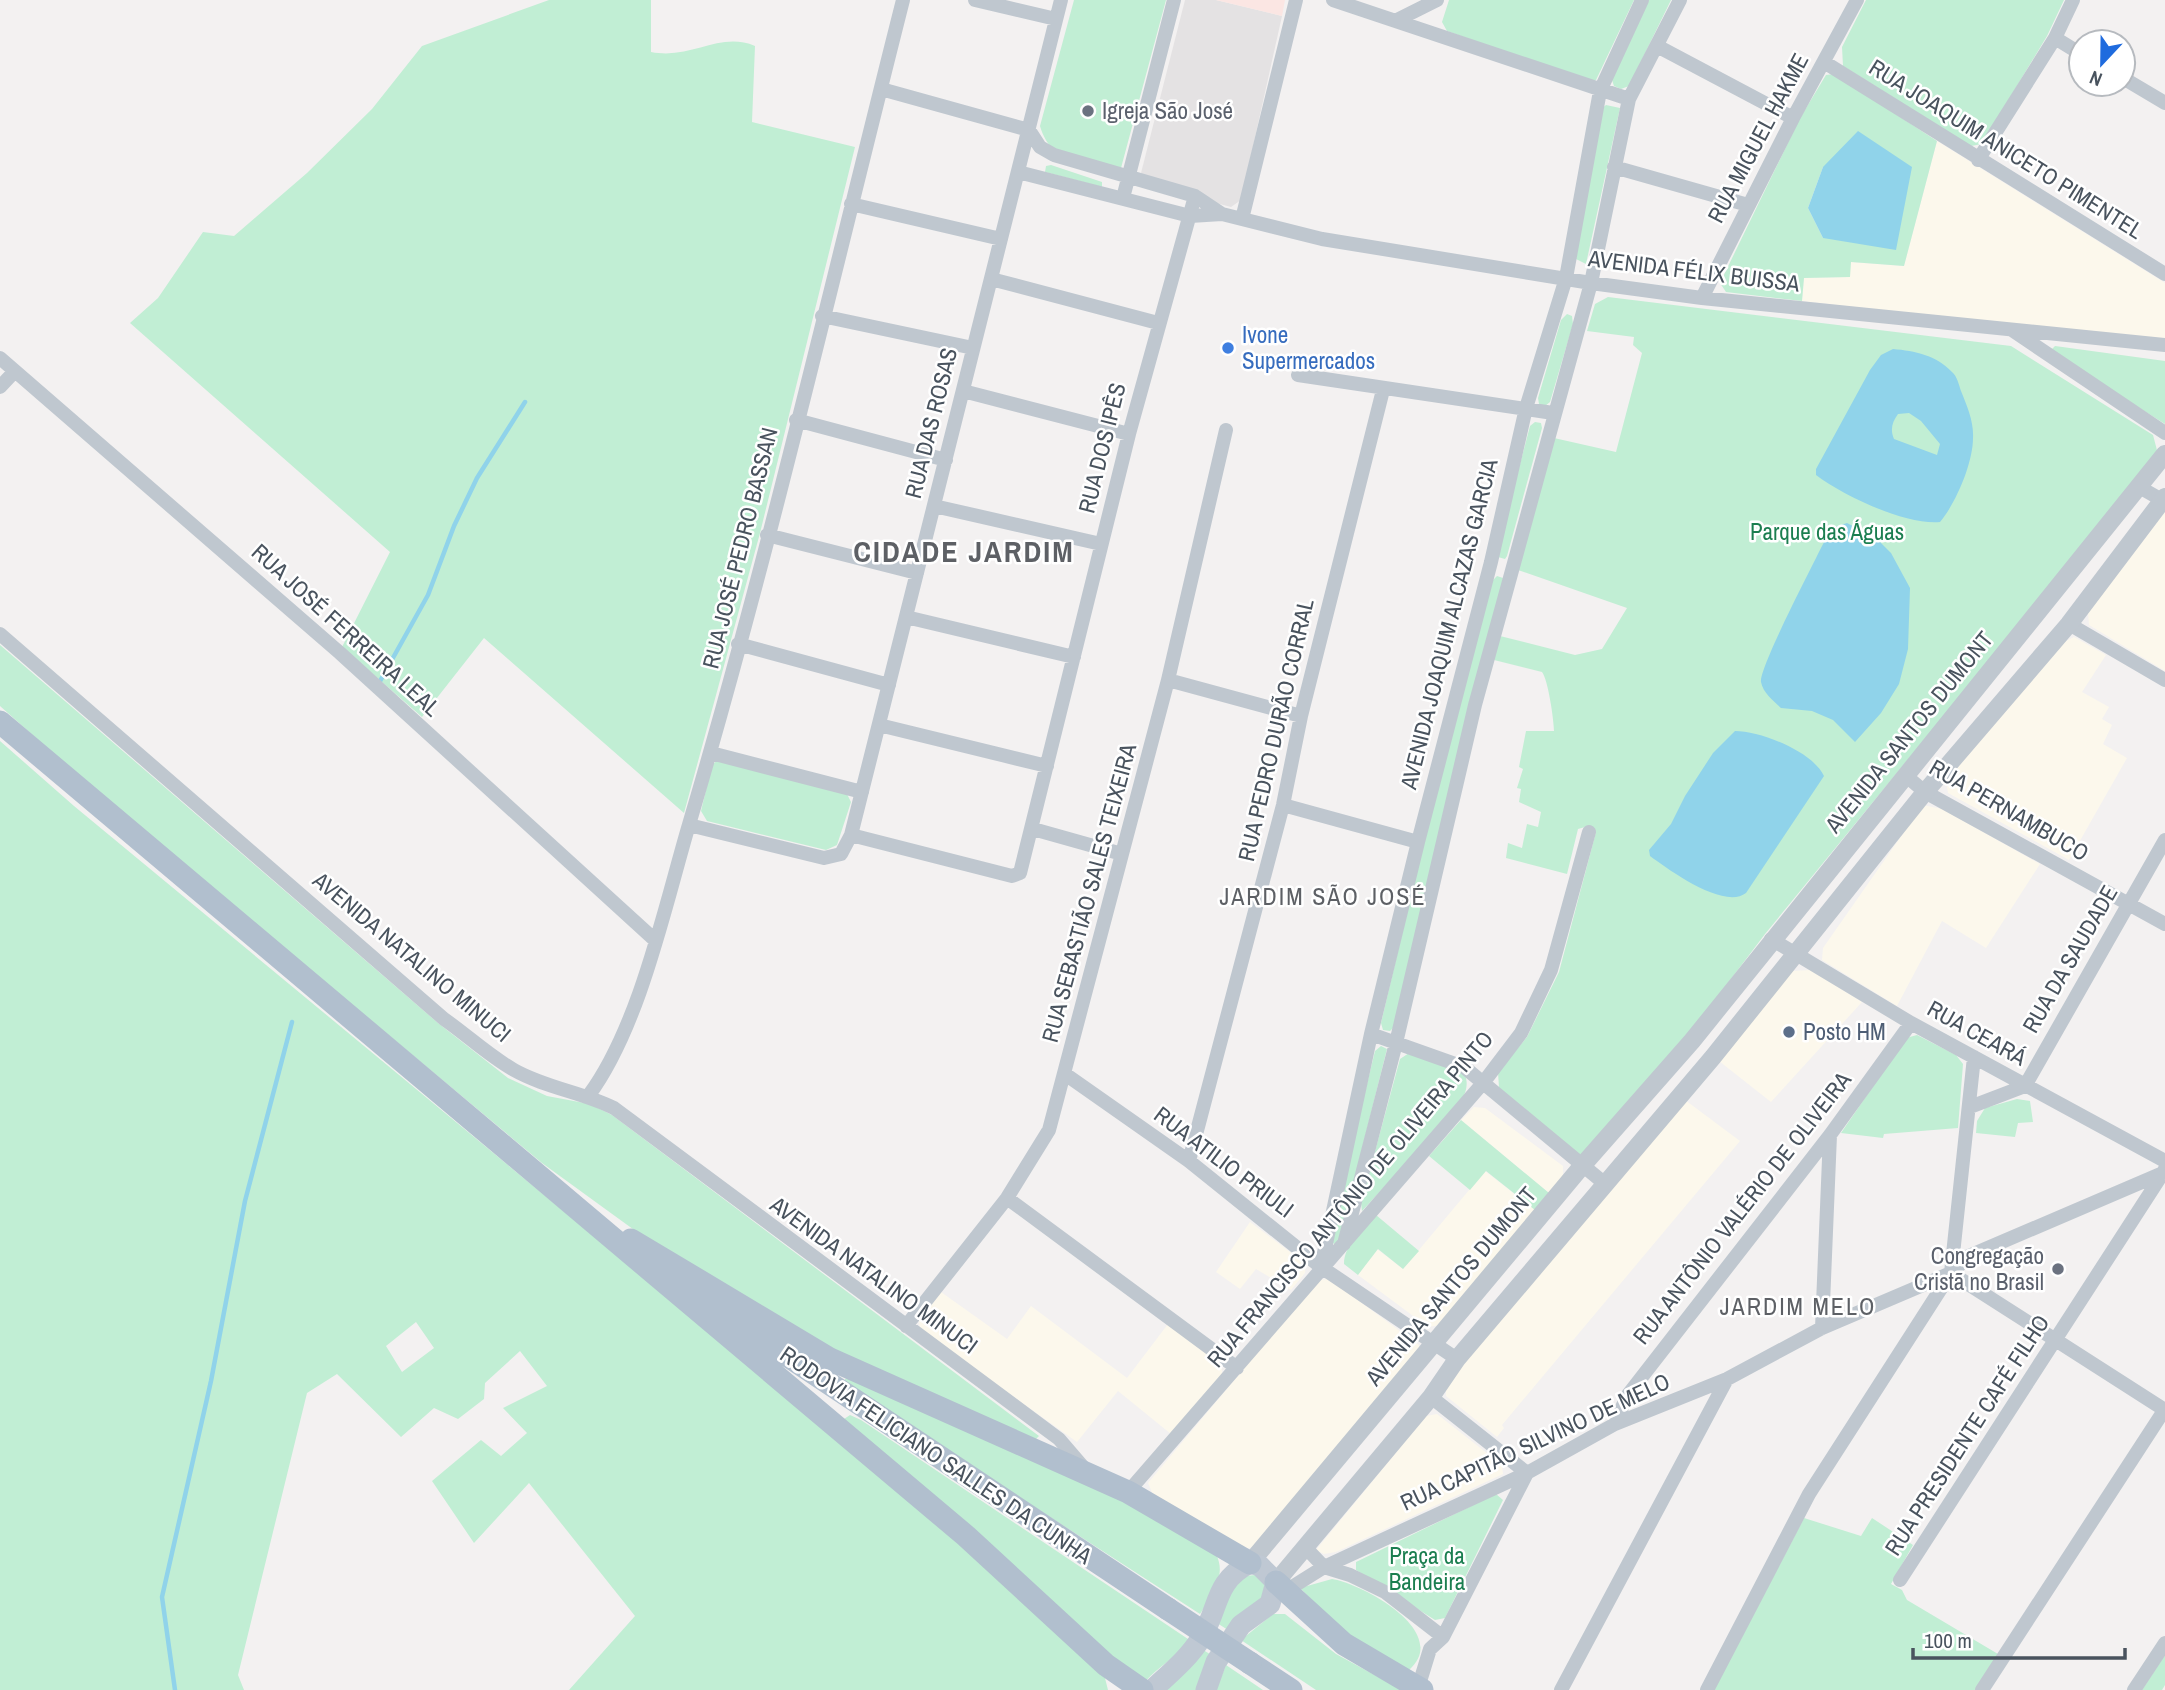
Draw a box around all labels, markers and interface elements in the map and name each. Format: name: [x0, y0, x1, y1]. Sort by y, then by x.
north arrow: [2067, 28, 2137, 98]
street label: RUA MIGUEL HAKME: [1700, 48, 1815, 228]
street label: RUA JOAQUIM ANICETO PIMENTEL: [1863, 53, 2149, 245]
place label: Igreja São José: [1102, 95, 1233, 126]
marker: Igreja São José: [1080, 103, 1096, 119]
street label: AVENIDA FÉLIX BUISSA: [1586, 242, 1802, 299]
place label: Ivone Supermercados: [1242, 319, 1375, 376]
marker: Ivone Supermercados: [1220, 340, 1236, 356]
street label: RUA DAS ROSAS: [897, 344, 964, 501]
street label: RUA DOS IPÊS: [1070, 380, 1133, 516]
street label: RUA JOSÉ PEDRO BASSAN: [695, 424, 784, 672]
street label: AVENIDA JOAQUIM ALCAZAS GARCIA: [1392, 455, 1505, 793]
park label: Parque das Águas: [1750, 516, 1904, 547]
district label: CIDADE JARDIM: [853, 531, 1075, 571]
street label: RUA JOSÉ FERREIRA LEAL: [245, 536, 448, 723]
street label: RUA PEDRO DURÃO CORRAL: [1230, 595, 1321, 864]
street label: AVENIDA SANTOS DUMONT: [1817, 624, 2000, 840]
street label: RUA SEBASTIÃO SALES TEIXEIRA: [1034, 740, 1143, 1046]
street label: RUA PERNAMBUCO: [1924, 751, 2095, 868]
street label: AVENIDA NATALINO MINUCI: [306, 864, 518, 1049]
street label: RUA DA SAUDADE: [2015, 879, 2124, 1038]
district label: JARDIM SÃO JOSÉ: [1219, 880, 1427, 912]
street label: RUA CEARÁ: [1922, 993, 2033, 1073]
place label: Posto HM: [1803, 1016, 1886, 1047]
street label: RUA FRANCISCO ANTÔNIO DE OLIVEIRA PINTO: [1200, 1024, 1500, 1373]
marker: Posto HM: [1781, 1024, 1797, 1040]
street label: RUA ANTÔNIO VALÉRIO DE OLIVEIRA: [1625, 1065, 1858, 1350]
street label: RUA ATILIO PRIULI: [1148, 1099, 1300, 1224]
street label: AVENIDA SANTOS DUMONT: [1357, 1179, 1543, 1392]
street label: AVENIDA NATALINO MINUCI: [763, 1188, 984, 1360]
place label: Congregação Cristã no Brasil: [1914, 1240, 2044, 1297]
marker: Congregação Cristã no Brasil: [2050, 1261, 2066, 1277]
district label: JARDIM MELO: [1720, 1290, 1876, 1322]
street label: RUA PRESIDENTE CAFÉ FILHO: [1877, 1308, 2056, 1561]
street label: RODOVIA FELICIANO SALLES DA CUNHA: [774, 1338, 1099, 1571]
street label: RUA CAPITÃO SILVINO DE MELO: [1395, 1365, 1675, 1518]
park label: Praça da Bandeira: [1389, 1540, 1466, 1597]
scale bar: [1913, 1616, 2125, 1660]
text: 100 m: [1924, 1626, 1972, 1655]

